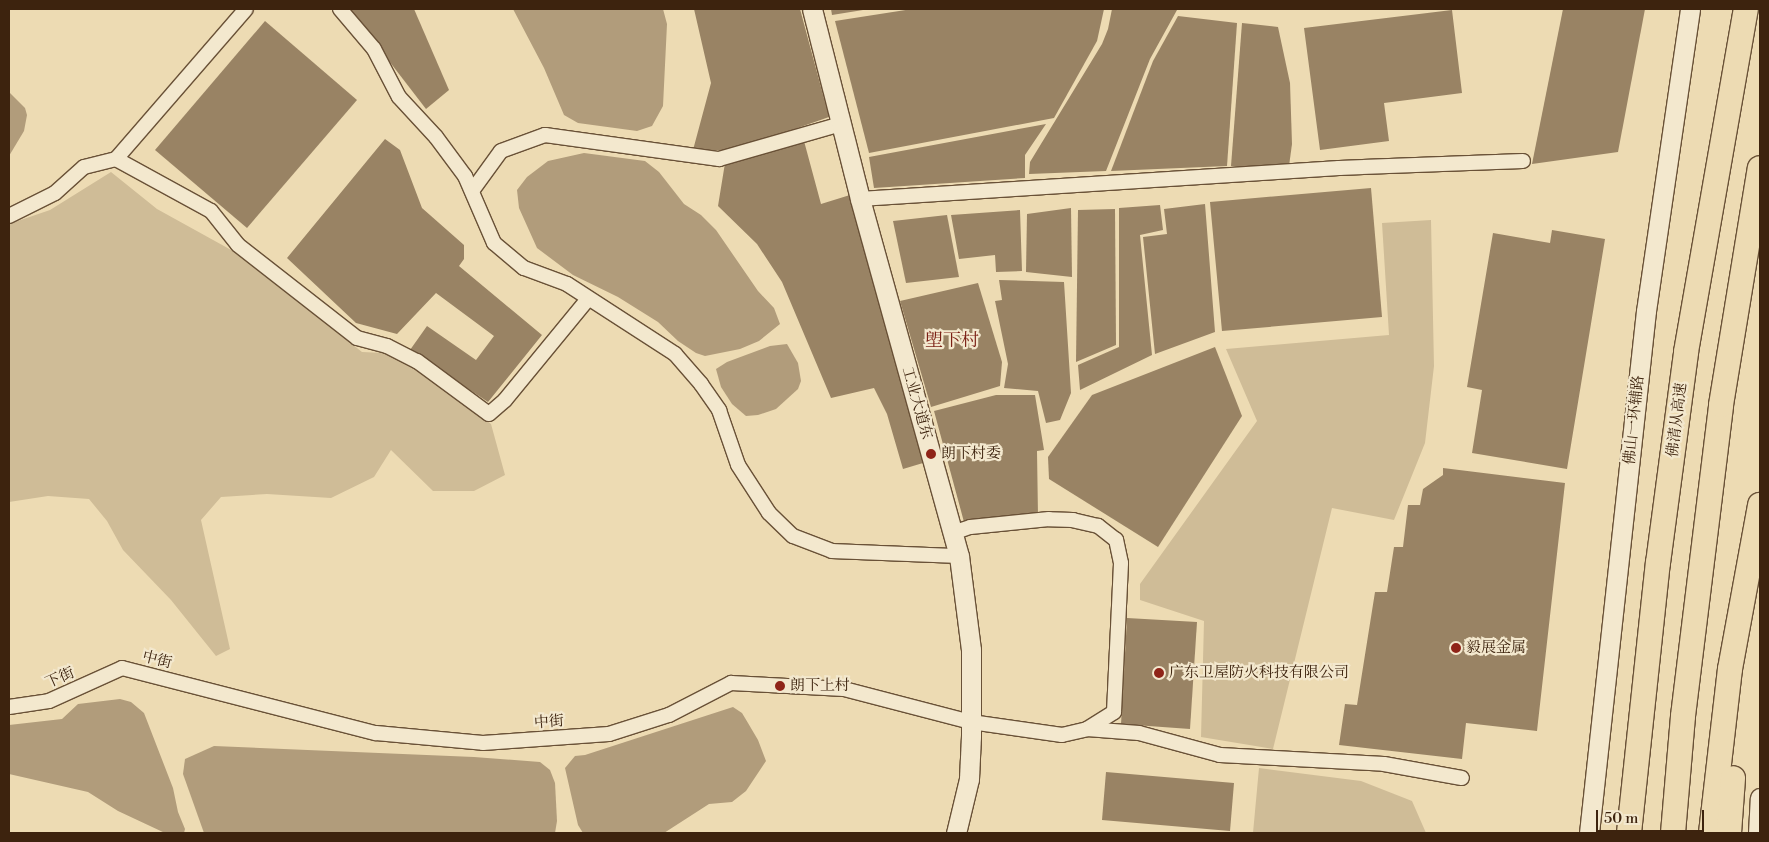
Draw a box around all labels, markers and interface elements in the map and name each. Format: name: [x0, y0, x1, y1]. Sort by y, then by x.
district label: 塱下村: [925, 330, 979, 352]
street label: 工业大道东: [898, 364, 936, 442]
street label: 佛山一环辅路: [1620, 374, 1648, 466]
street label: 佛清从高速: [1663, 382, 1691, 458]
place label: 朗下村委: [941, 445, 1001, 463]
marker: 朗下村委: [925, 448, 937, 460]
place label: 毅展金属: [1466, 639, 1526, 657]
marker: 毅展金属: [1450, 642, 1462, 654]
street label: 中街: [140, 648, 174, 672]
street label: 下街: [43, 664, 77, 692]
place label: 广东卫屋防火科技有限公司: [1169, 664, 1349, 682]
marker: 广东卫屋防火科技有限公司: [1153, 667, 1165, 679]
place label: 朗下上村: [790, 677, 850, 695]
marker: 朗下上村: [774, 680, 786, 692]
street label: 中街: [533, 712, 565, 732]
scale bar: [1599, 800, 1706, 832]
text: 50 m: [1604, 809, 1638, 828]

